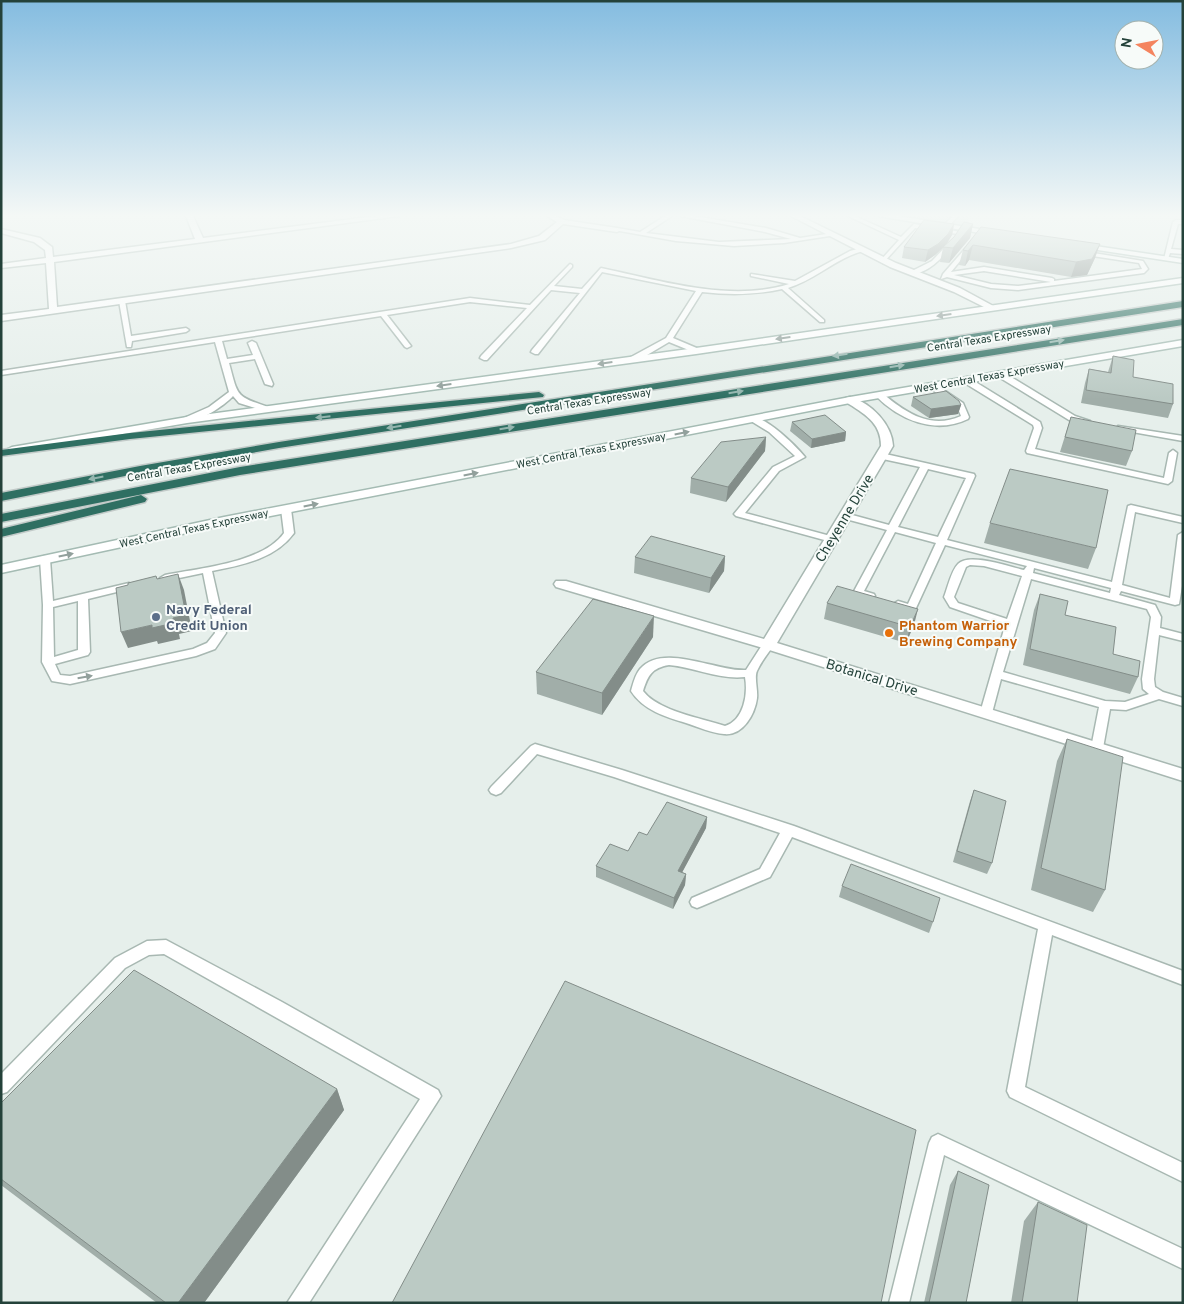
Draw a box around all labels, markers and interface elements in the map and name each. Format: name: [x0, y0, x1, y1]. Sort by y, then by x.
north arrow: [1114, 20, 1164, 70]
text: N: [1118, 37, 1137, 49]
one-way arrow: [936, 311, 952, 319]
street label: Central Texas Expressway: [926, 322, 1052, 356]
one-way arrow: [775, 334, 791, 342]
one-way arrow: [1050, 337, 1066, 345]
one-way arrow: [832, 352, 848, 360]
street label: West Central Texas Expressway: [913, 357, 1066, 397]
one-way arrow: [597, 359, 613, 367]
one-way arrow: [889, 362, 905, 370]
one-way arrow: [436, 381, 452, 389]
street label: Central Texas Expressway: [526, 385, 652, 419]
one-way arrow: [729, 387, 745, 395]
one-way arrow: [315, 413, 331, 421]
one-way arrow: [386, 423, 402, 431]
one-way arrow: [499, 423, 515, 431]
one-way arrow: [674, 429, 689, 437]
street label: West Central Texas Expressway: [515, 430, 667, 472]
street label: Central Texas Expressway: [126, 450, 252, 486]
one-way arrow: [463, 469, 479, 477]
street label: Cheyenne Drive: [812, 472, 878, 566]
one-way arrow: [89, 474, 104, 482]
one-way arrow: [303, 500, 319, 508]
street label: West Central Texas Expressway: [118, 506, 270, 552]
one-way arrow: [58, 550, 74, 558]
place label: Navy Federal Credit Union: [166, 602, 252, 635]
marker: Navy Federal Credit Union: [150, 611, 162, 623]
place label: Phantom Warrior Brewing Company: [899, 618, 1017, 651]
marker: Phantom Warrior Brewing Company: [883, 627, 895, 639]
street label: Botanical Drive: [823, 656, 920, 701]
one-way arrow: [78, 673, 94, 681]

